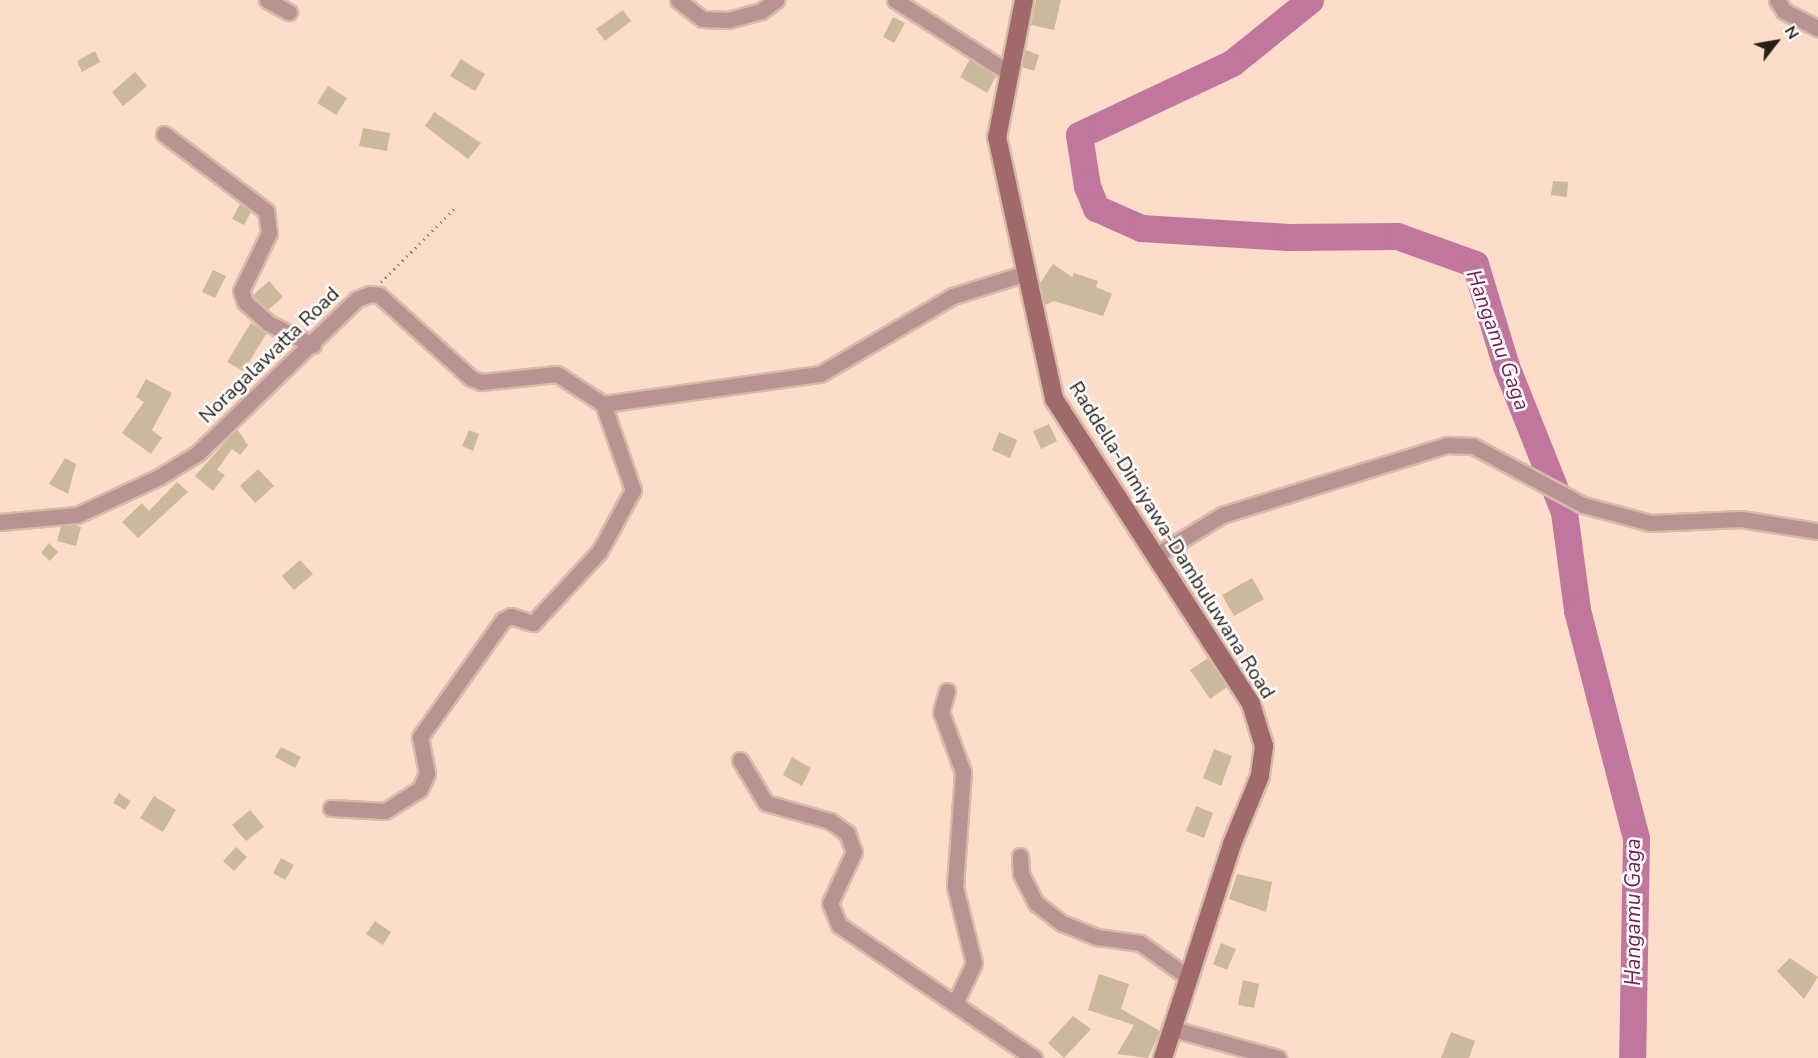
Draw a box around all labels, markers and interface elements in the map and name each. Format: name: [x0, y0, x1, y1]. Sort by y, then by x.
north arrow: [1746, 12, 1806, 72]
text: N: [1779, 22, 1804, 44]
water label: Hangamu Gaga: [1461, 266, 1535, 414]
street label: Noragalawatta Road: [194, 282, 344, 428]
street label: Raddella-Dimiyawa-Dambuluwana Road: [1064, 377, 1280, 703]
water label: Hangamu Gaga: [1620, 838, 1646, 986]

